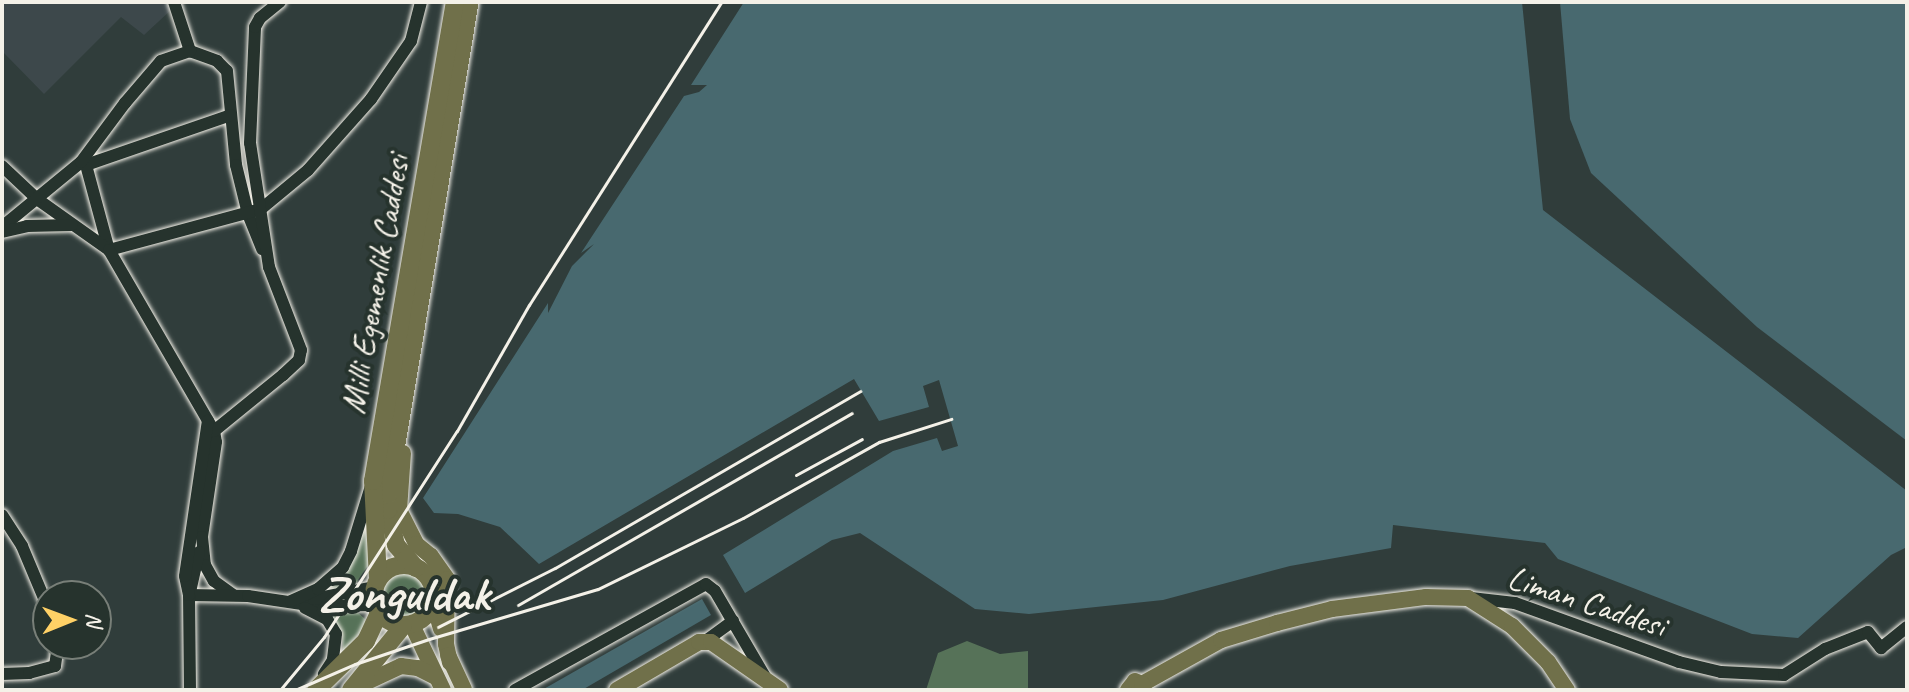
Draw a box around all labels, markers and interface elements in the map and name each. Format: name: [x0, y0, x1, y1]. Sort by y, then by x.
street label: Milli Egemenlik Caddesi: [332, 150, 418, 418]
street label: Liman Caddesi: [1503, 556, 1671, 646]
district label: Zonguldak: [319, 564, 489, 624]
north arrow: [32, 580, 112, 660]
text: N: [80, 613, 108, 627]

